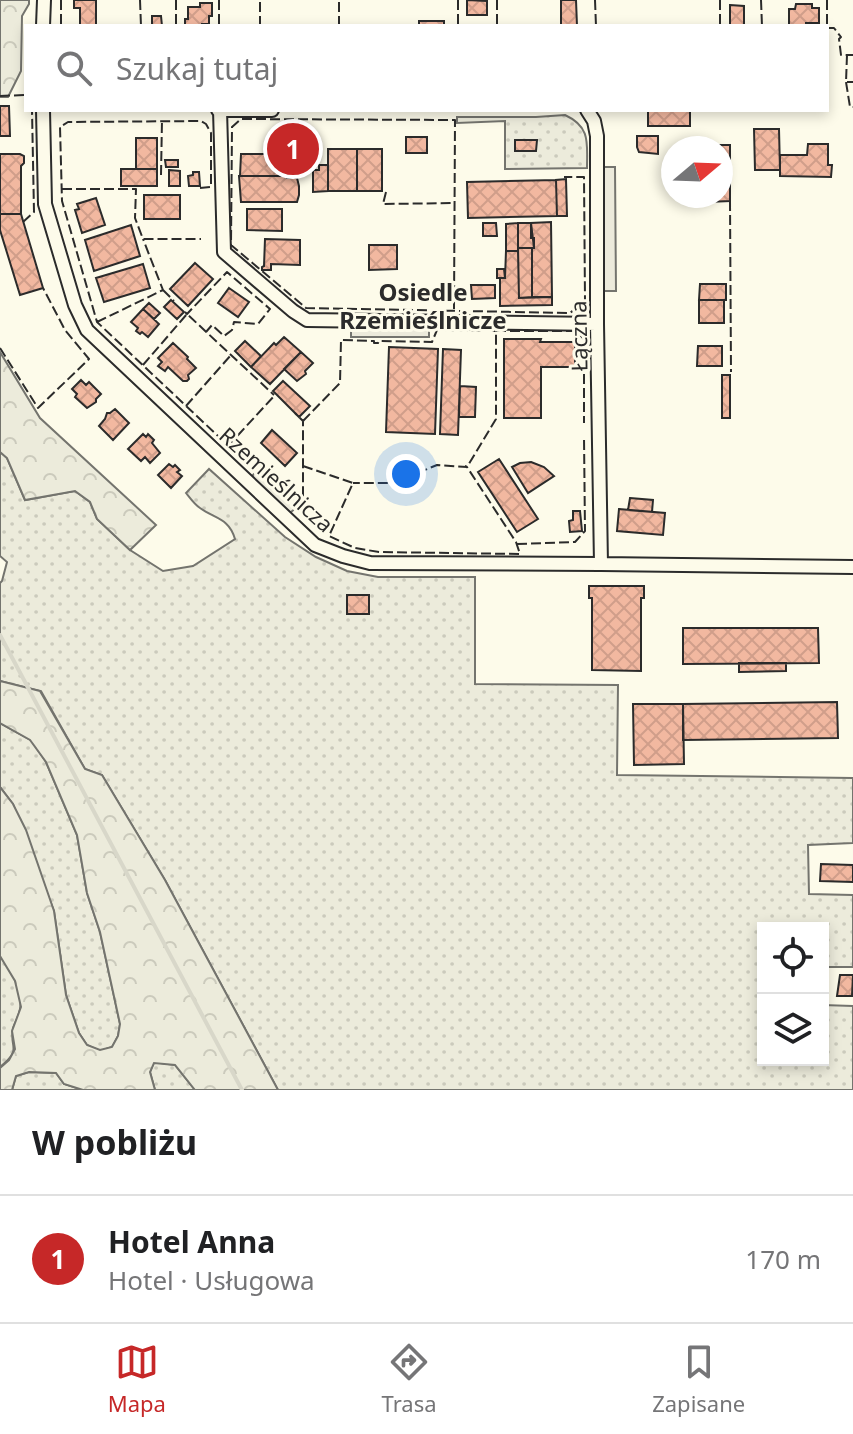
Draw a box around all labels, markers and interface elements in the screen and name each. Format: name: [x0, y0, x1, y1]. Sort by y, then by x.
search box: [24, 24, 829, 112]
icon: search: [52, 46, 96, 90]
text: Szukaj tutaj: [116, 48, 278, 89]
pin: 1: [267, 119, 319, 179]
north arrow: [661, 136, 733, 208]
district label: Osiedle Rzemieślnicze: [339, 275, 507, 336]
street label: Łączna: [562, 300, 594, 372]
street label: Rzemieślnicza: [214, 420, 340, 538]
your location: [386, 454, 426, 494]
map controls: [757, 922, 829, 1066]
button: locate: [757, 922, 829, 994]
button: layers: [757, 994, 829, 1066]
text: W pobliżu: [32, 1119, 197, 1165]
text: Hotel Anna: [108, 1221, 275, 1262]
text: 1: [51, 1241, 65, 1277]
text: 170 m: [745, 1241, 821, 1277]
text: Hotel · Usługowa: [108, 1262, 315, 1298]
tab: Mapa: [108, 1340, 166, 1418]
tab: Trasa: [382, 1340, 437, 1418]
tab: Zapisane: [652, 1340, 745, 1418]

